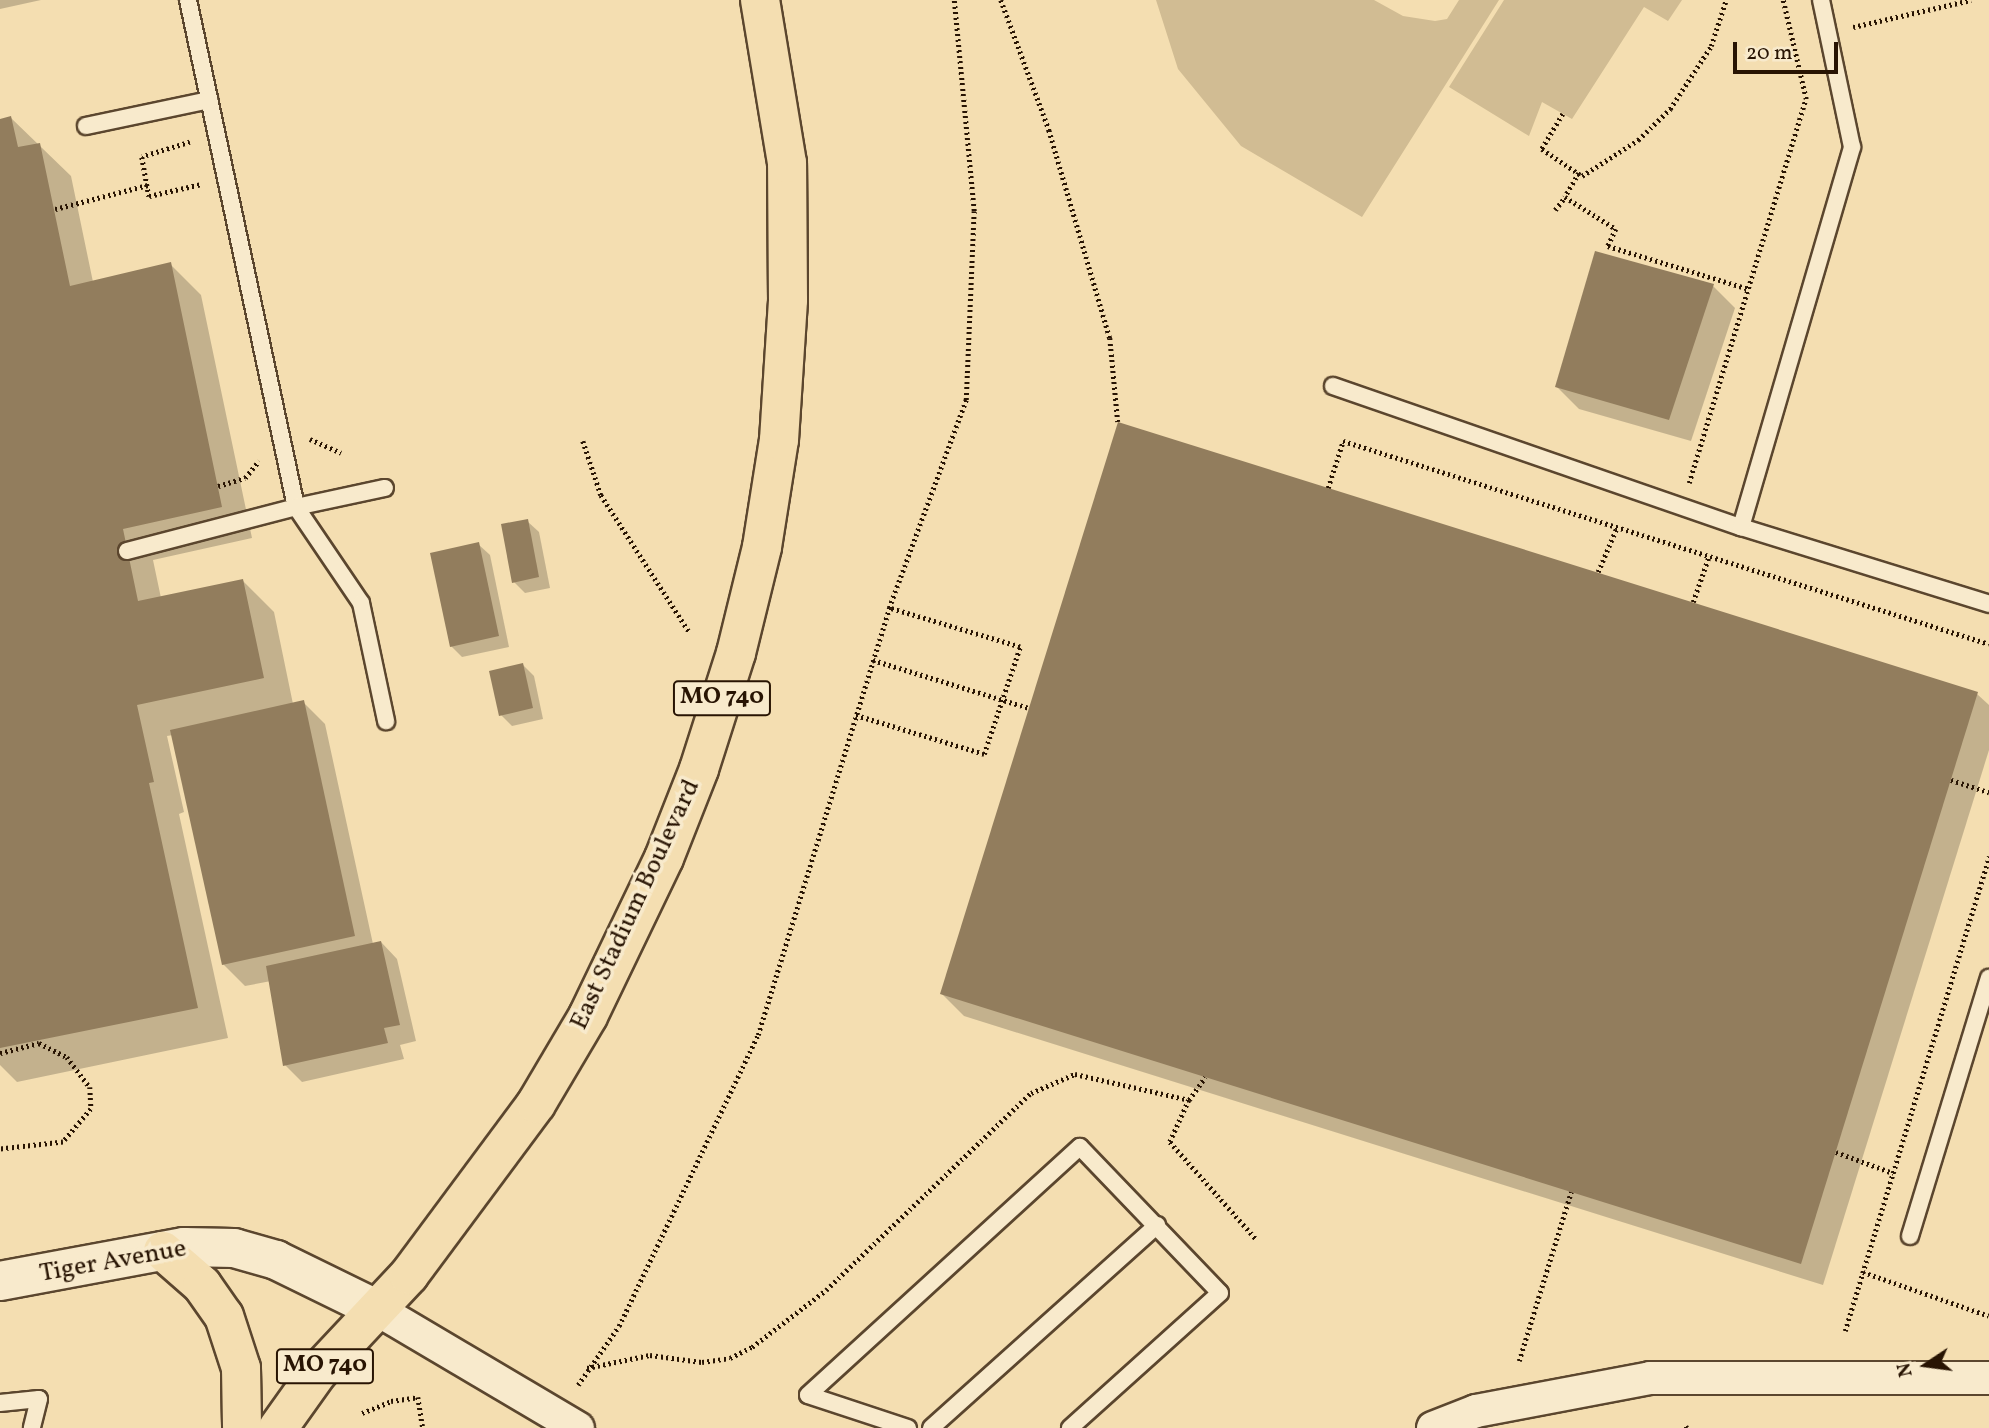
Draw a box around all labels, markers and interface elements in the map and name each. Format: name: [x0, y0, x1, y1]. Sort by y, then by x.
scale bar: [1737, 28, 1842, 72]
text: 20 m: [1746, 39, 1792, 68]
road number: MO 740: [671, 678, 773, 718]
street label: East Stadium Boulevard: [564, 775, 708, 1035]
street label: Tiger Avenue: [37, 1234, 189, 1290]
north arrow: [1891, 1330, 1961, 1400]
road number: MO 740: [274, 1346, 376, 1386]
text: N: [1891, 1360, 1920, 1379]

